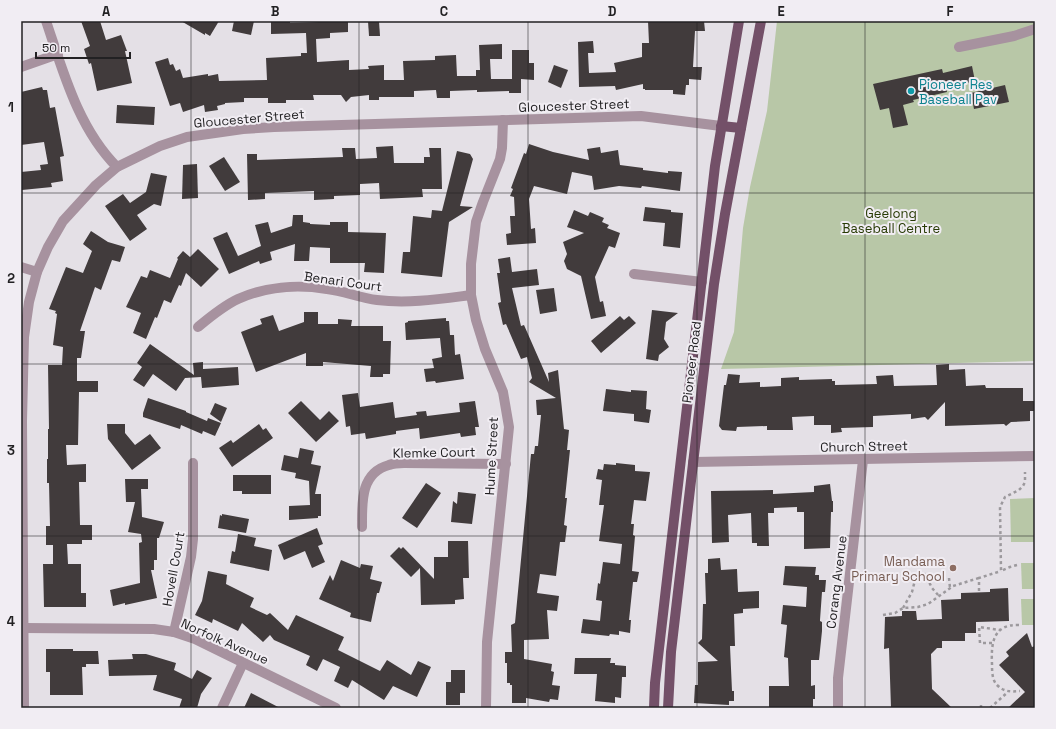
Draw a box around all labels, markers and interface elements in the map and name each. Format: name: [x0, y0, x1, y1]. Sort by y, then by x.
text: A: [102, 3, 111, 20]
text: B: [271, 3, 280, 20]
text: C: [440, 3, 448, 20]
text: D: [608, 3, 617, 20]
text: E: [777, 3, 785, 20]
text: F: [947, 3, 954, 20]
scale bar: [36, 34, 130, 60]
text: 50 m: [42, 40, 70, 56]
place label: Pioneer Res Baseball Pav: [919, 76, 997, 108]
marker: Pioneer Res Baseball Pav: [906, 86, 916, 96]
street label: Gloucester Street: [518, 95, 630, 116]
text: 1: [8, 99, 14, 116]
street label: Gloucester Street: [193, 105, 305, 132]
park label: Geelong Baseball Centre: [842, 205, 940, 237]
street label: Benari Court: [303, 268, 383, 295]
text: 2: [7, 270, 15, 287]
street label: Pioneer Road: [678, 320, 705, 404]
street label: Hume Street: [481, 416, 502, 496]
street label: Church Street: [820, 437, 908, 456]
text: 3: [7, 442, 15, 459]
street label: Klemke Court: [392, 443, 476, 462]
street label: Hovell Court: [159, 530, 188, 608]
street label: Corang Avenue: [822, 534, 851, 630]
place label: Mandama Primary School: [851, 553, 946, 585]
marker: Mandama Primary School: [948, 563, 958, 573]
text: 4: [7, 613, 15, 630]
street label: Norfolk Avenue: [178, 615, 271, 668]

